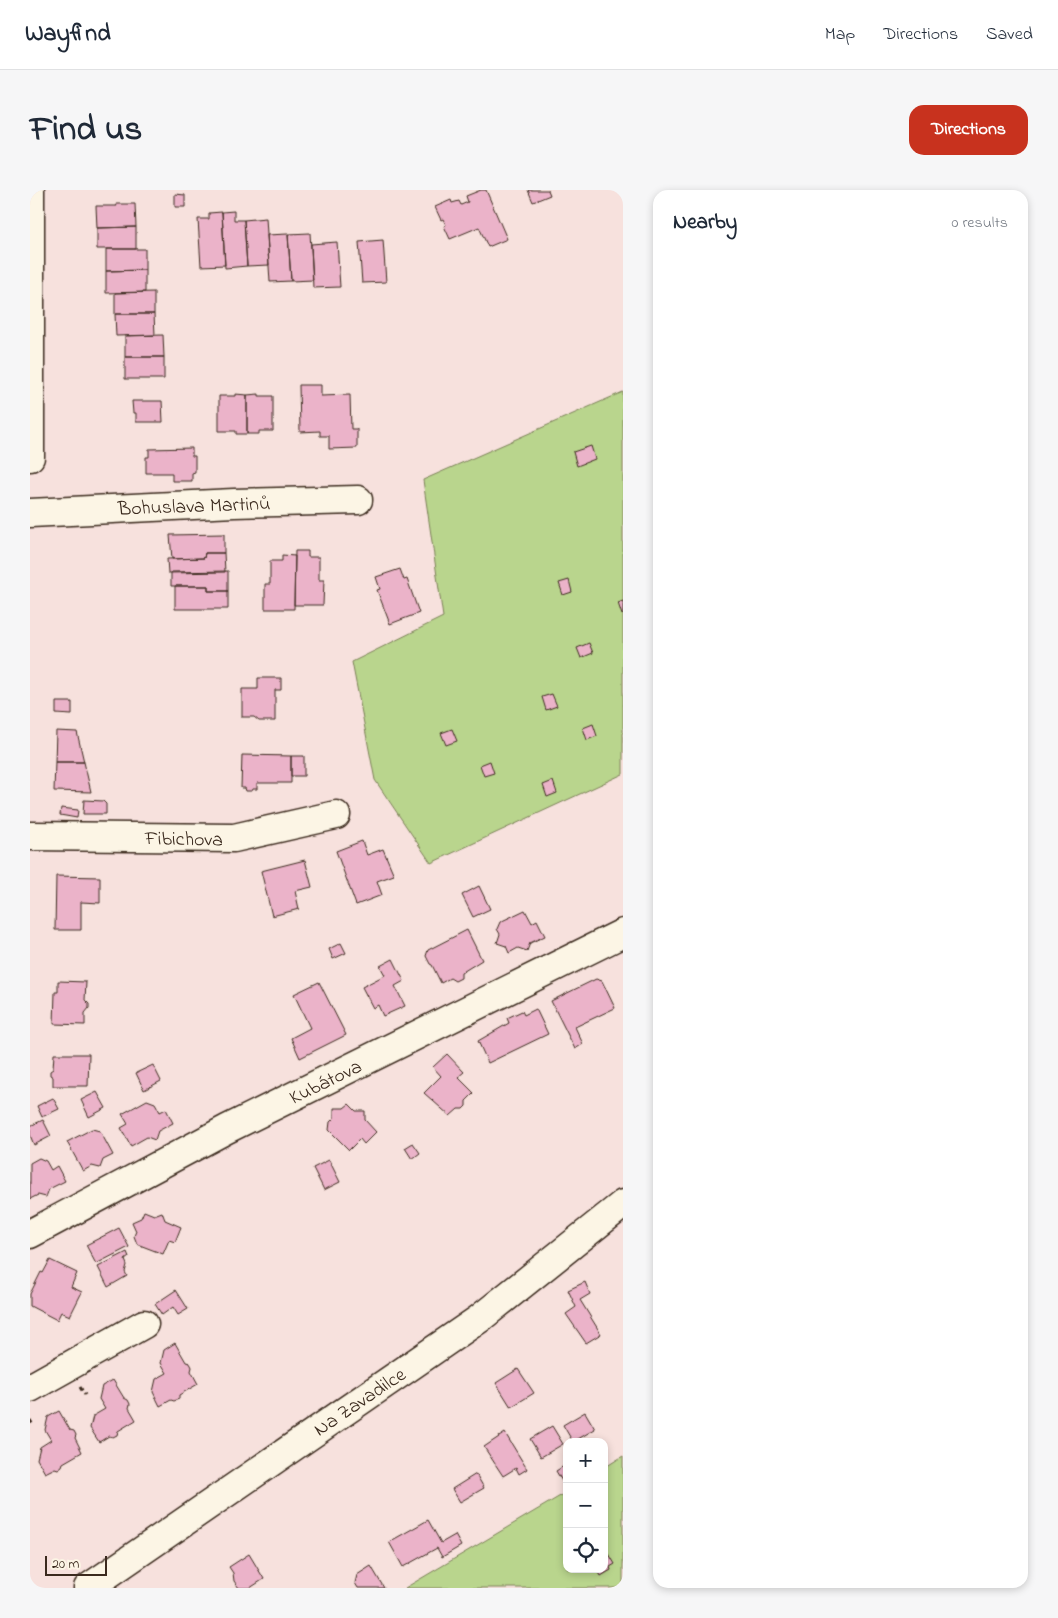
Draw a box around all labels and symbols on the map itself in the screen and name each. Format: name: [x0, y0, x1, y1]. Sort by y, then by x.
street label: Bohuslava Martinů: [116, 490, 271, 525]
street label: Fibichova: [144, 825, 223, 856]
street label: Kubátova: [285, 1053, 367, 1113]
street label: Na Zavadilce: [308, 1361, 412, 1445]
scale bar: [45, 1553, 108, 1576]

